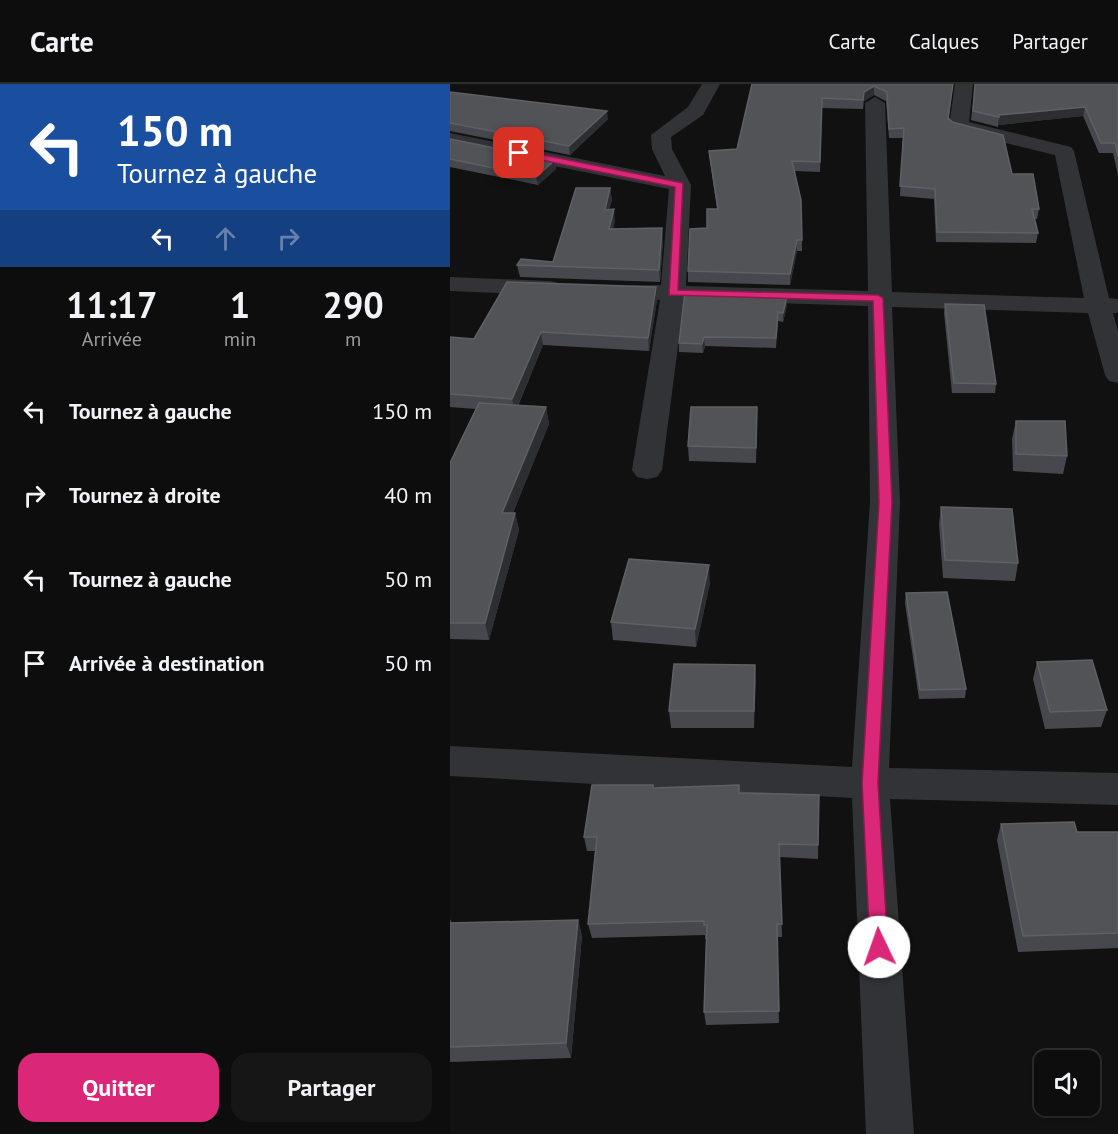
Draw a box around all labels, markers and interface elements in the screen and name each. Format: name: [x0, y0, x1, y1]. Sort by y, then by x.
text: Carte: [30, 23, 94, 60]
text: Carte: [829, 28, 876, 55]
text: Calques: [909, 28, 979, 55]
text: Partager: [1012, 28, 1088, 55]
text: 150 m: [117, 103, 233, 158]
icon: left: [18, 108, 96, 186]
pin: [493, 127, 544, 178]
icon: arrive: [502, 136, 535, 169]
text: Tournez à gauche: [117, 156, 317, 190]
icon: left: [146, 222, 179, 255]
icon: ahead: [209, 222, 242, 255]
icon: right: [272, 222, 305, 255]
text: 11:17: [66, 281, 158, 328]
text: 1: [230, 281, 250, 328]
text: 290: [323, 281, 384, 328]
text: Arrivée: [82, 326, 142, 352]
text: min: [224, 326, 256, 352]
text: m: [345, 326, 361, 352]
icon: left: [18, 395, 51, 428]
text: Tournez à gauche: [69, 397, 232, 425]
text: 150 m: [372, 397, 432, 425]
icon: right: [18, 479, 51, 512]
text: Tournez à droite: [69, 481, 221, 509]
text: 40 m: [384, 481, 432, 509]
icon: left: [18, 563, 51, 596]
text: Tournez à gauche: [69, 565, 232, 593]
text: 50 m: [384, 565, 432, 593]
icon: arrive: [18, 647, 51, 680]
text: Arrivée à destination: [69, 649, 265, 677]
text: 50 m: [384, 649, 432, 677]
position arrow: [847, 915, 911, 979]
map controls: [1034, 1050, 1100, 1116]
button: sound: [1034, 1050, 1100, 1116]
button: Quitter: [18, 1053, 219, 1122]
button: Partager: [231, 1053, 432, 1122]

